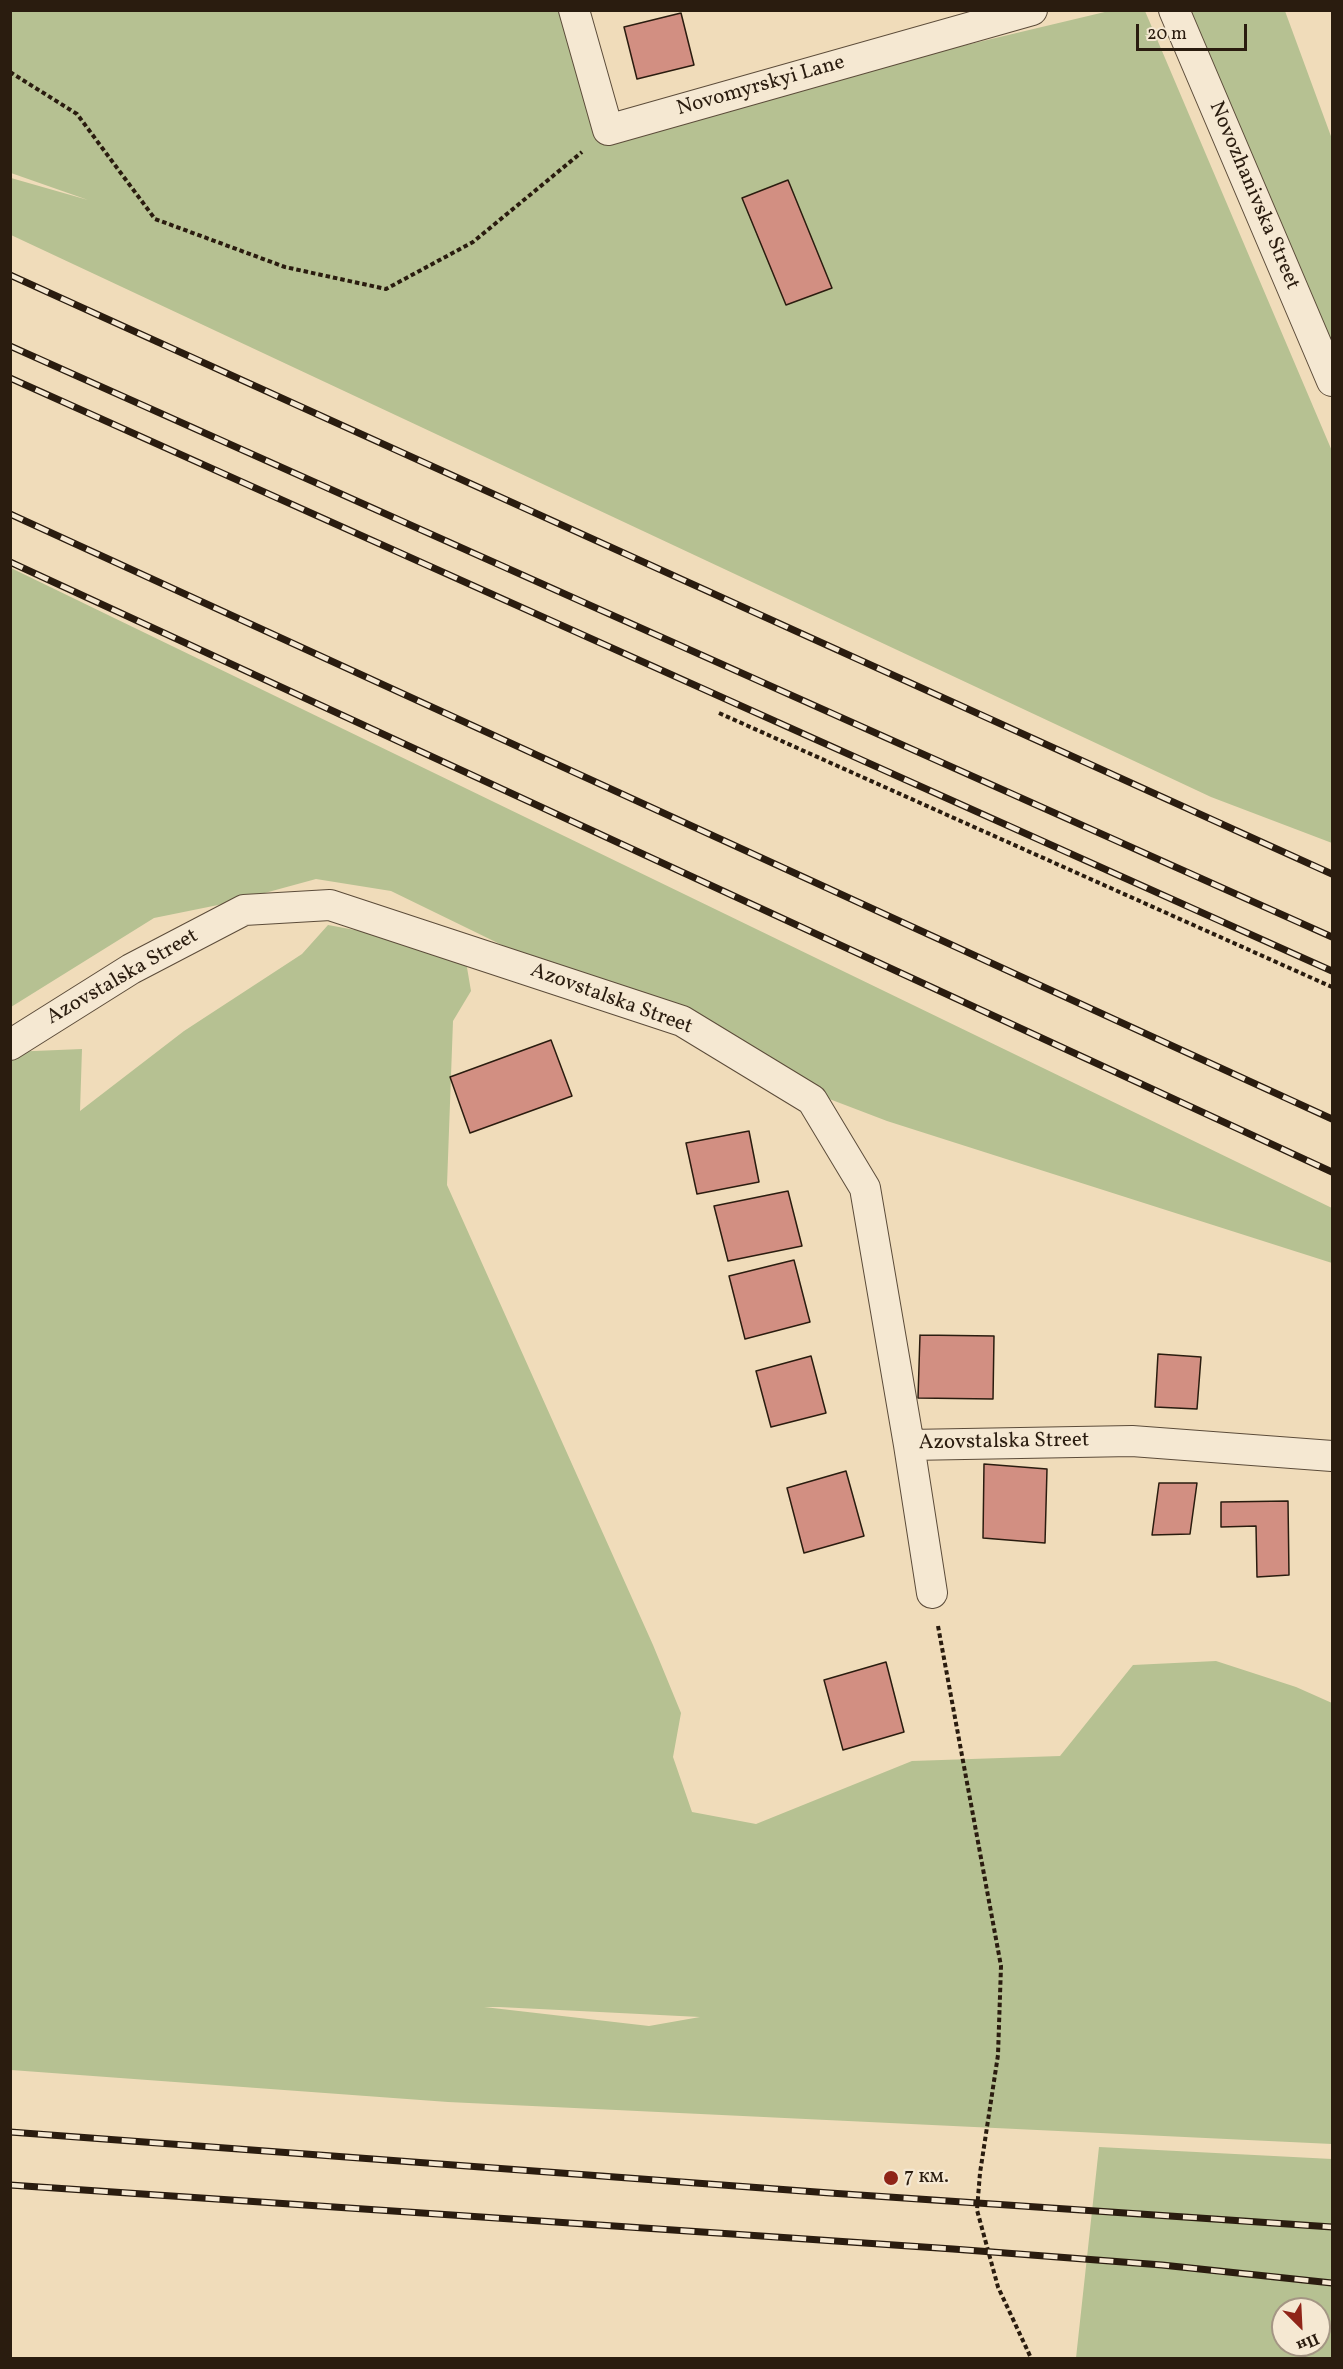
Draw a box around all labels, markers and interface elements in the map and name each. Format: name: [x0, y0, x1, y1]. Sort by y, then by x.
scale bar: [1139, 12, 1250, 50]
text: 20 m: [1147, 22, 1187, 47]
street label: Novomyrskyi Lane: [674, 51, 848, 123]
street label: Novozhanivska Street: [1202, 98, 1304, 294]
street label: Azovstalska Street: [43, 924, 203, 1032]
street label: Azovstalska Street: [527, 959, 695, 1041]
street label: Azovstalska Street: [919, 1429, 1089, 1457]
place label: 7 км.: [904, 2165, 949, 2191]
marker: 7 км.: [882, 2169, 900, 2187]
north arrow: [1271, 2297, 1331, 2357]
text: Пн: [1293, 2327, 1322, 2356]

